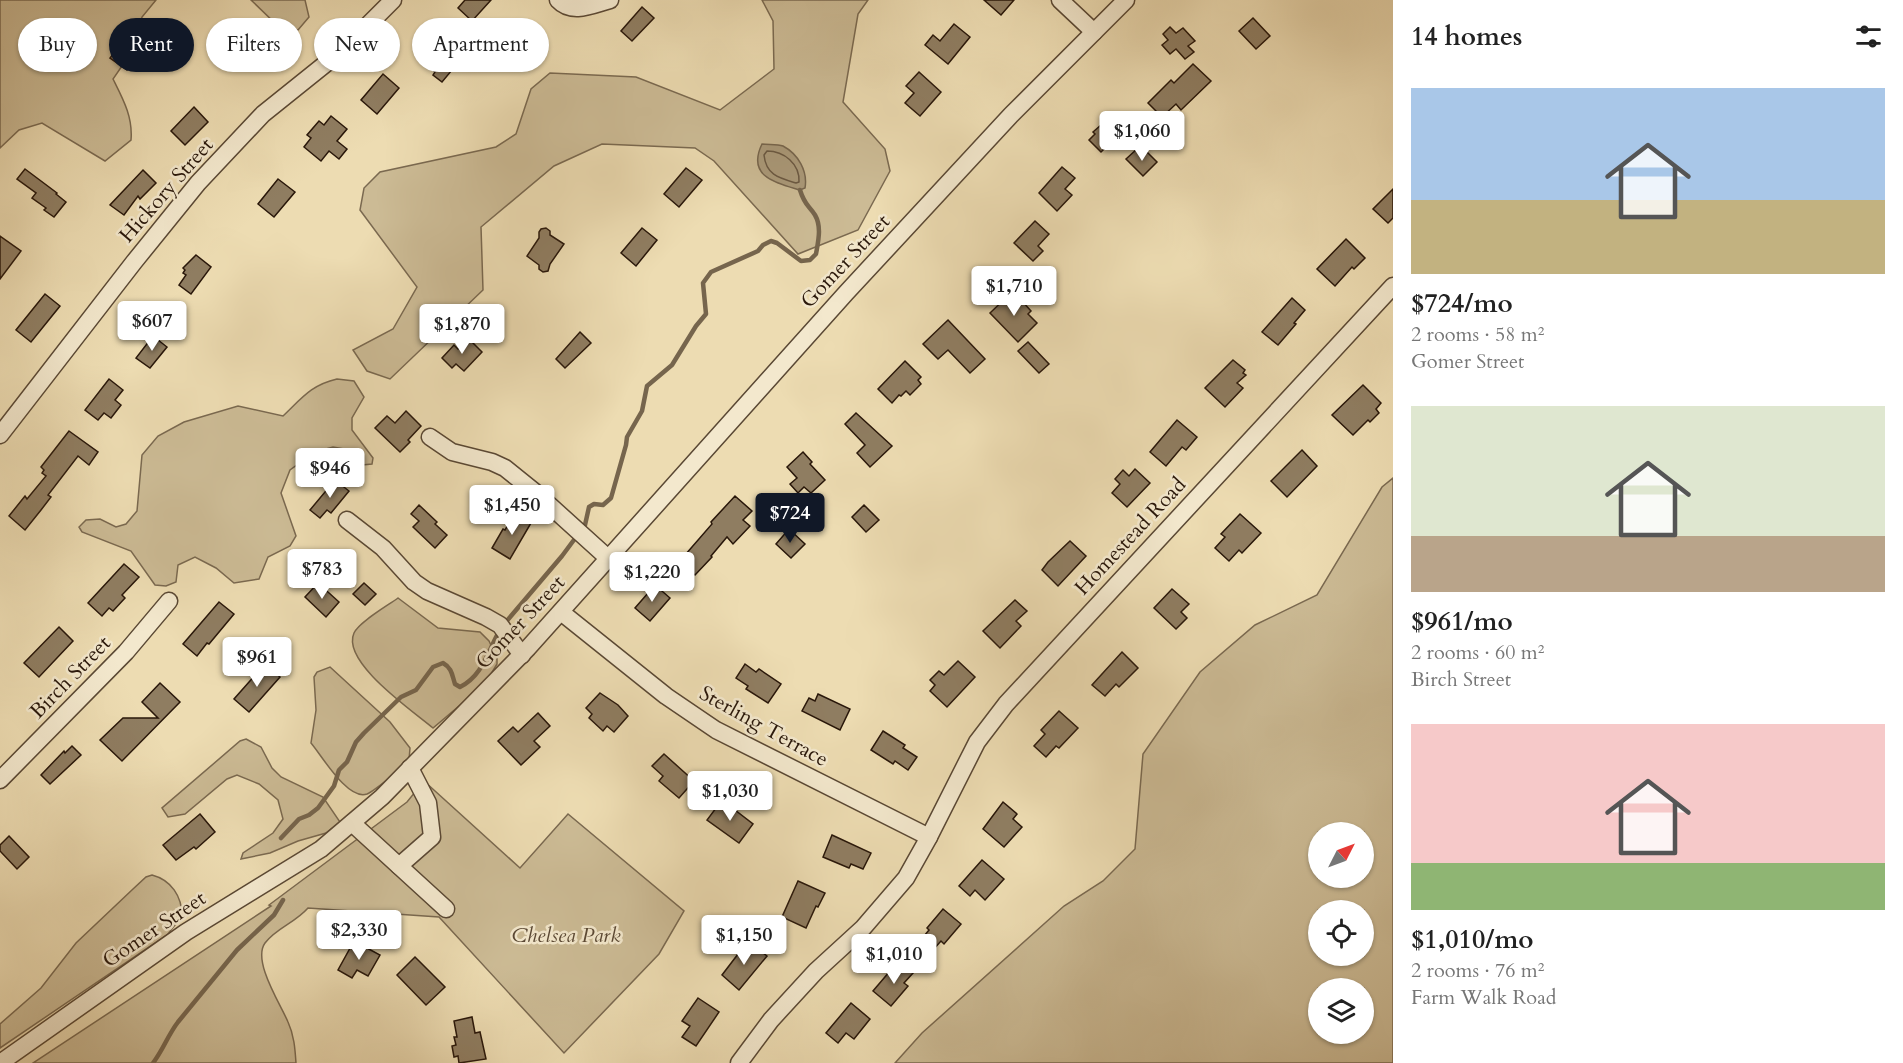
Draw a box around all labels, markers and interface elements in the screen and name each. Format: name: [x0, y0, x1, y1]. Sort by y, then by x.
chip: Buy: [18, 18, 97, 72]
chip: Rent: [109, 18, 194, 72]
chip: Filters: [206, 18, 302, 72]
chip: New: [314, 18, 400, 72]
chip: Apartment: [412, 18, 549, 72]
text: 14 homes: [1411, 19, 1522, 54]
icon: filters: [1852, 20, 1885, 53]
pin: $1,060: [1093, 111, 1191, 162]
text: $1,060: [1113, 117, 1171, 144]
icon: home: [1594, 127, 1702, 235]
street label: Hickory Street: [113, 131, 220, 249]
street label: Gomer Street: [794, 208, 897, 315]
pin: $1,710: [965, 266, 1063, 317]
text: $1,710: [985, 272, 1043, 299]
text: $724/mo: [1411, 286, 1513, 321]
pin: $607: [116, 301, 188, 352]
pin: $1,870: [413, 304, 511, 355]
text: $607: [132, 307, 172, 334]
text: $1,870: [433, 310, 491, 337]
text: 2 rooms · 58 m²: [1411, 321, 1544, 348]
text: Gomer Street: [1411, 348, 1524, 375]
icon: home: [1594, 445, 1702, 553]
pin: $946: [294, 448, 366, 499]
text: $946: [310, 454, 350, 481]
street label: Homestead Road: [1068, 471, 1193, 602]
pin: $1,450: [463, 485, 561, 536]
text: $1,450: [483, 491, 541, 518]
pin: $724: [754, 493, 826, 544]
text: $724: [770, 499, 810, 526]
pin: $783: [286, 549, 358, 600]
pin: $1,220: [603, 552, 701, 603]
text: $783: [302, 555, 342, 582]
text: $1,220: [623, 558, 681, 585]
street label: Gomer Street: [469, 569, 572, 676]
text: $961/mo: [1411, 604, 1513, 639]
street label: Birch Street: [23, 629, 118, 725]
pin: $961: [221, 637, 293, 688]
text: 2 rooms · 60 m²: [1411, 639, 1544, 666]
text: $961: [237, 643, 277, 670]
text: Birch Street: [1411, 666, 1511, 693]
street label: Sterling Terrace: [694, 679, 833, 774]
icon: home: [1594, 763, 1702, 871]
pin: $1,030: [681, 771, 779, 822]
text: $1,030: [701, 777, 759, 804]
north arrow: [1308, 822, 1374, 888]
map controls: [1308, 822, 1374, 1044]
street label: Gomer Street: [97, 884, 212, 975]
button: locate: [1308, 900, 1374, 966]
pin: $2,330: [310, 910, 408, 961]
pin: $1,150: [695, 915, 793, 966]
text: $2,330: [330, 916, 388, 943]
park label: Chelsea Park: [511, 921, 621, 950]
text: $1,150: [715, 921, 773, 948]
text: $1,010/mo: [1411, 922, 1534, 957]
pin: $1,010: [845, 934, 943, 985]
text: $1,010: [865, 940, 923, 967]
text: 2 rooms · 76 m²: [1411, 957, 1544, 984]
button: layers: [1308, 978, 1374, 1044]
text: Farm Walk Road: [1411, 984, 1556, 1011]

